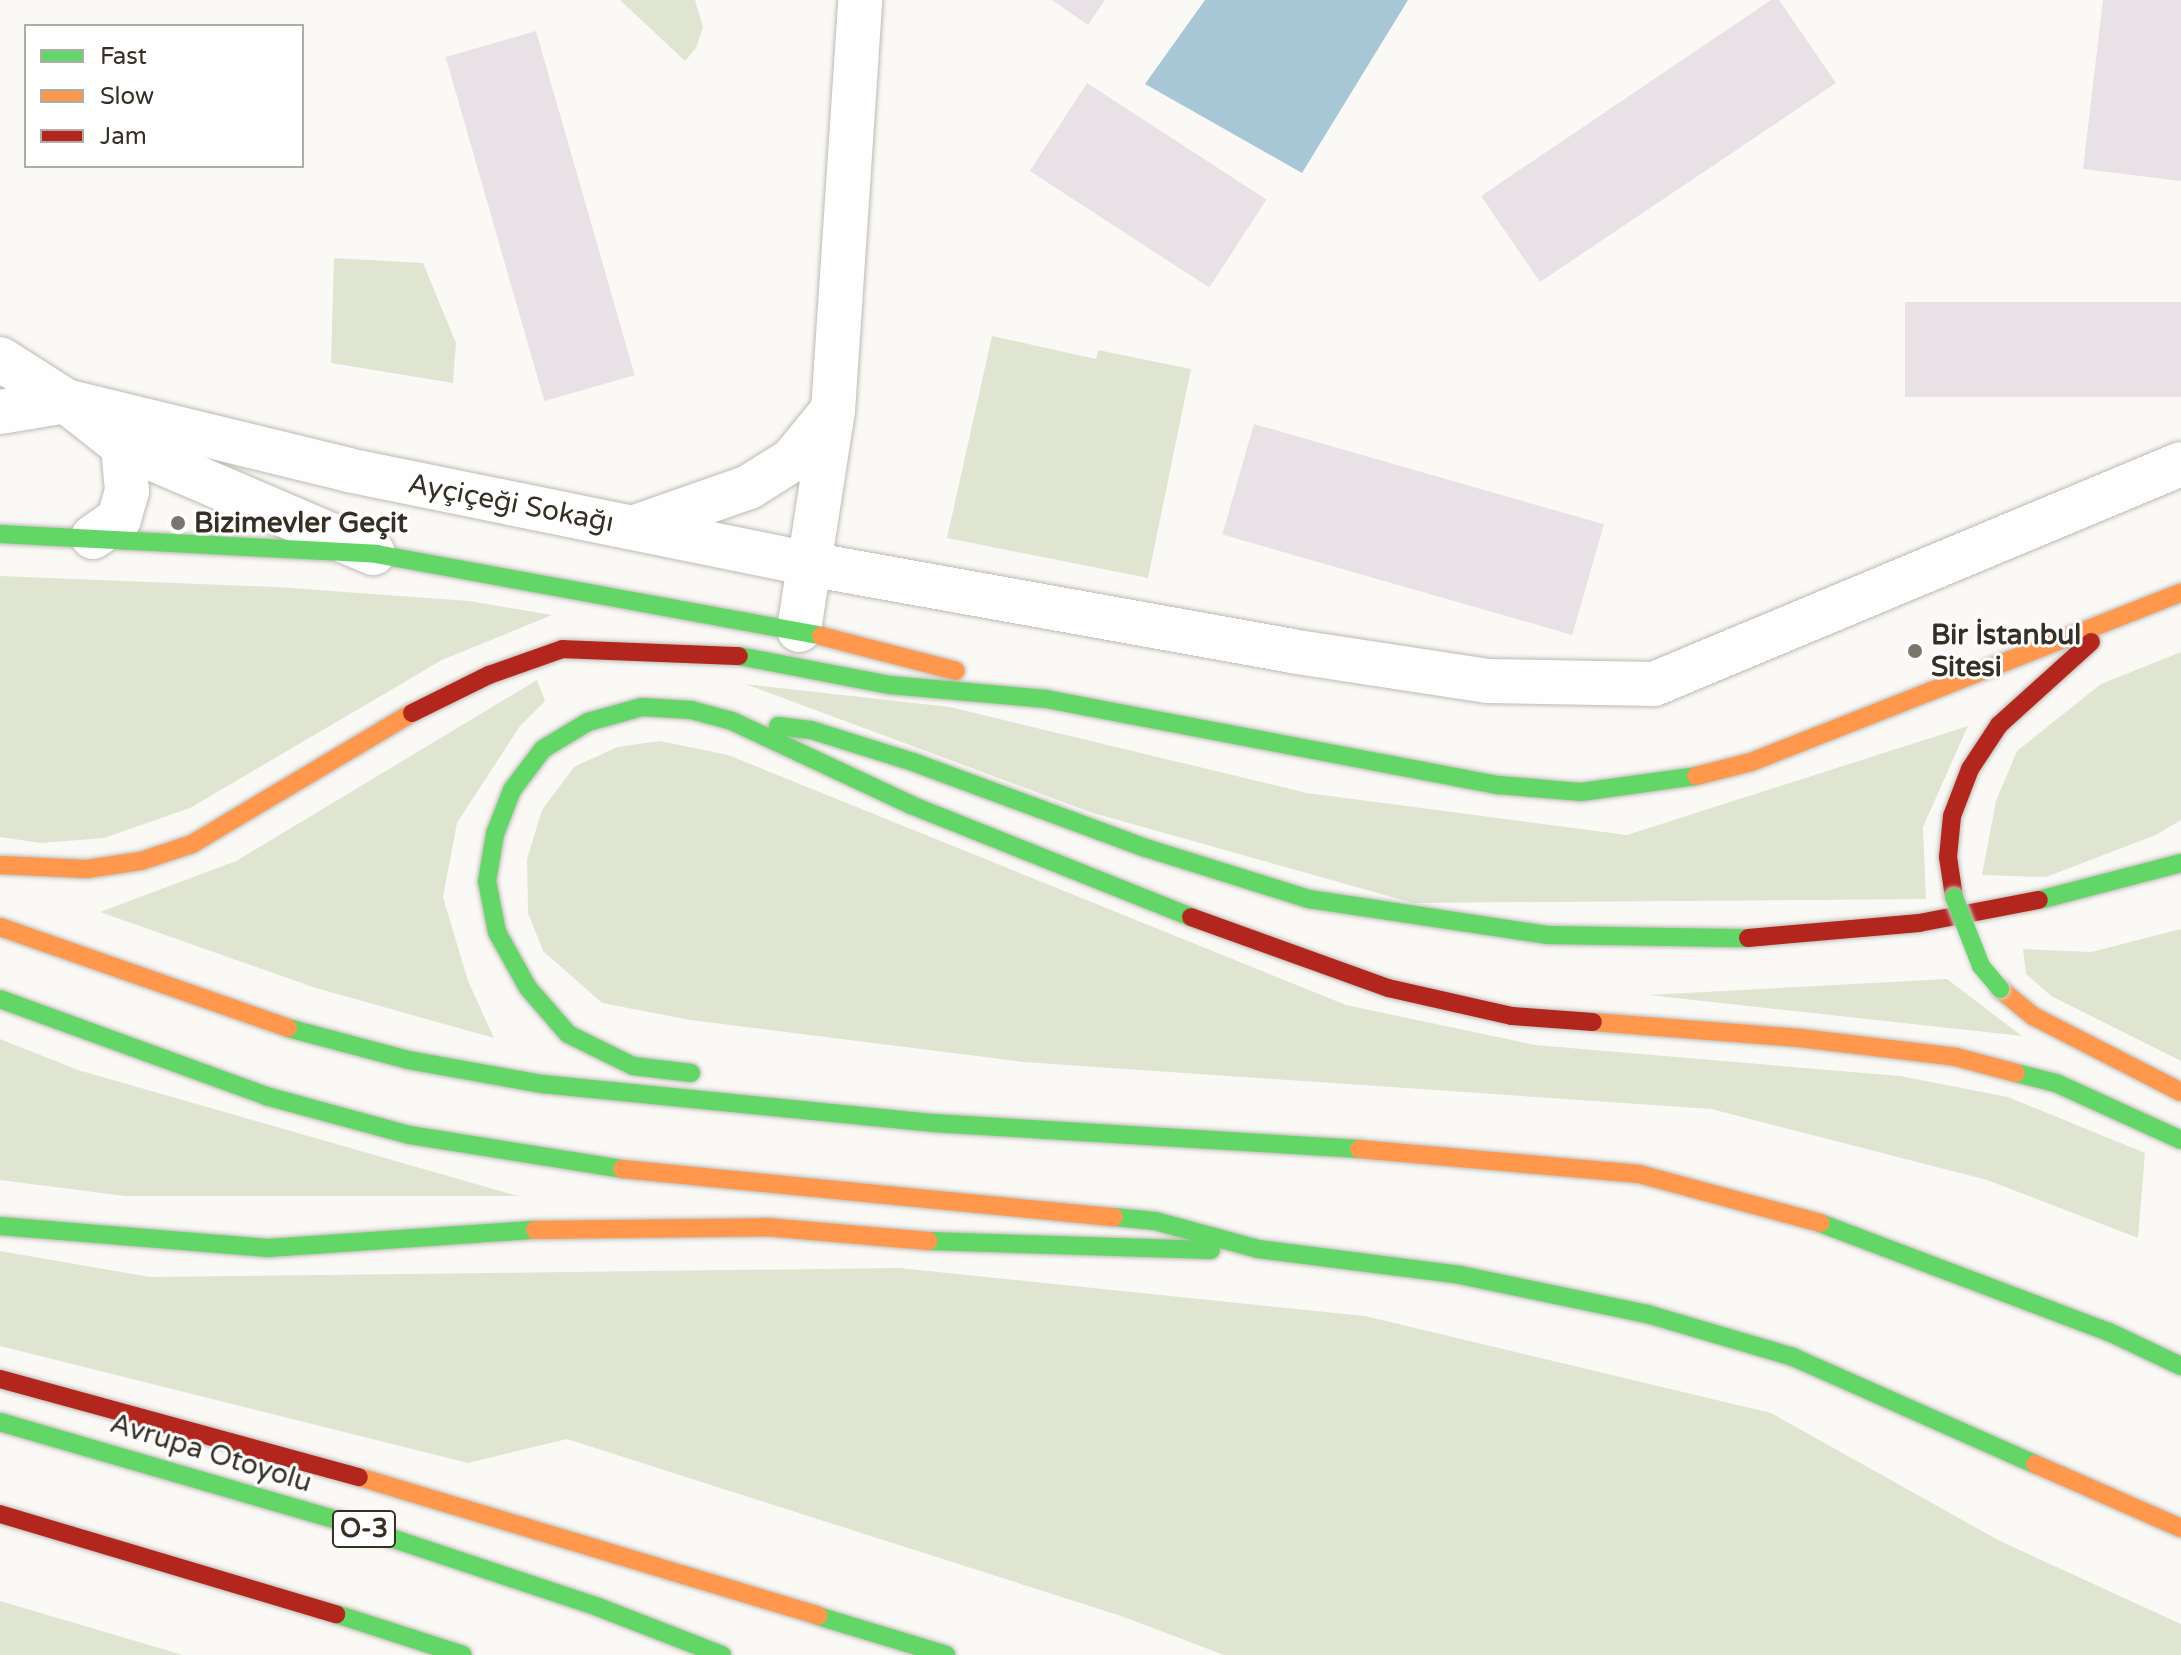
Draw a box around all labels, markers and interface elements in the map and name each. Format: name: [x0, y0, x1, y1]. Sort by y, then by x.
legend: [24, 24, 304, 168]
text: Fast: [100, 42, 147, 71]
text: Slow: [100, 82, 154, 111]
text: Jam: [100, 122, 147, 151]
street label: Ayçiçeği Sokağı: [405, 467, 617, 539]
place label: Bizimevler Geçit: [194, 506, 408, 540]
marker: Bizimevler Geçit: [169, 514, 187, 532]
place label: Bir İstanbul Sitesi: [1931, 618, 2081, 684]
marker: Bir İstanbul Sitesi: [1906, 642, 1924, 660]
street label: Avrupa Otoyolu: [106, 1406, 316, 1500]
road number: O-3: [330, 1507, 398, 1551]

